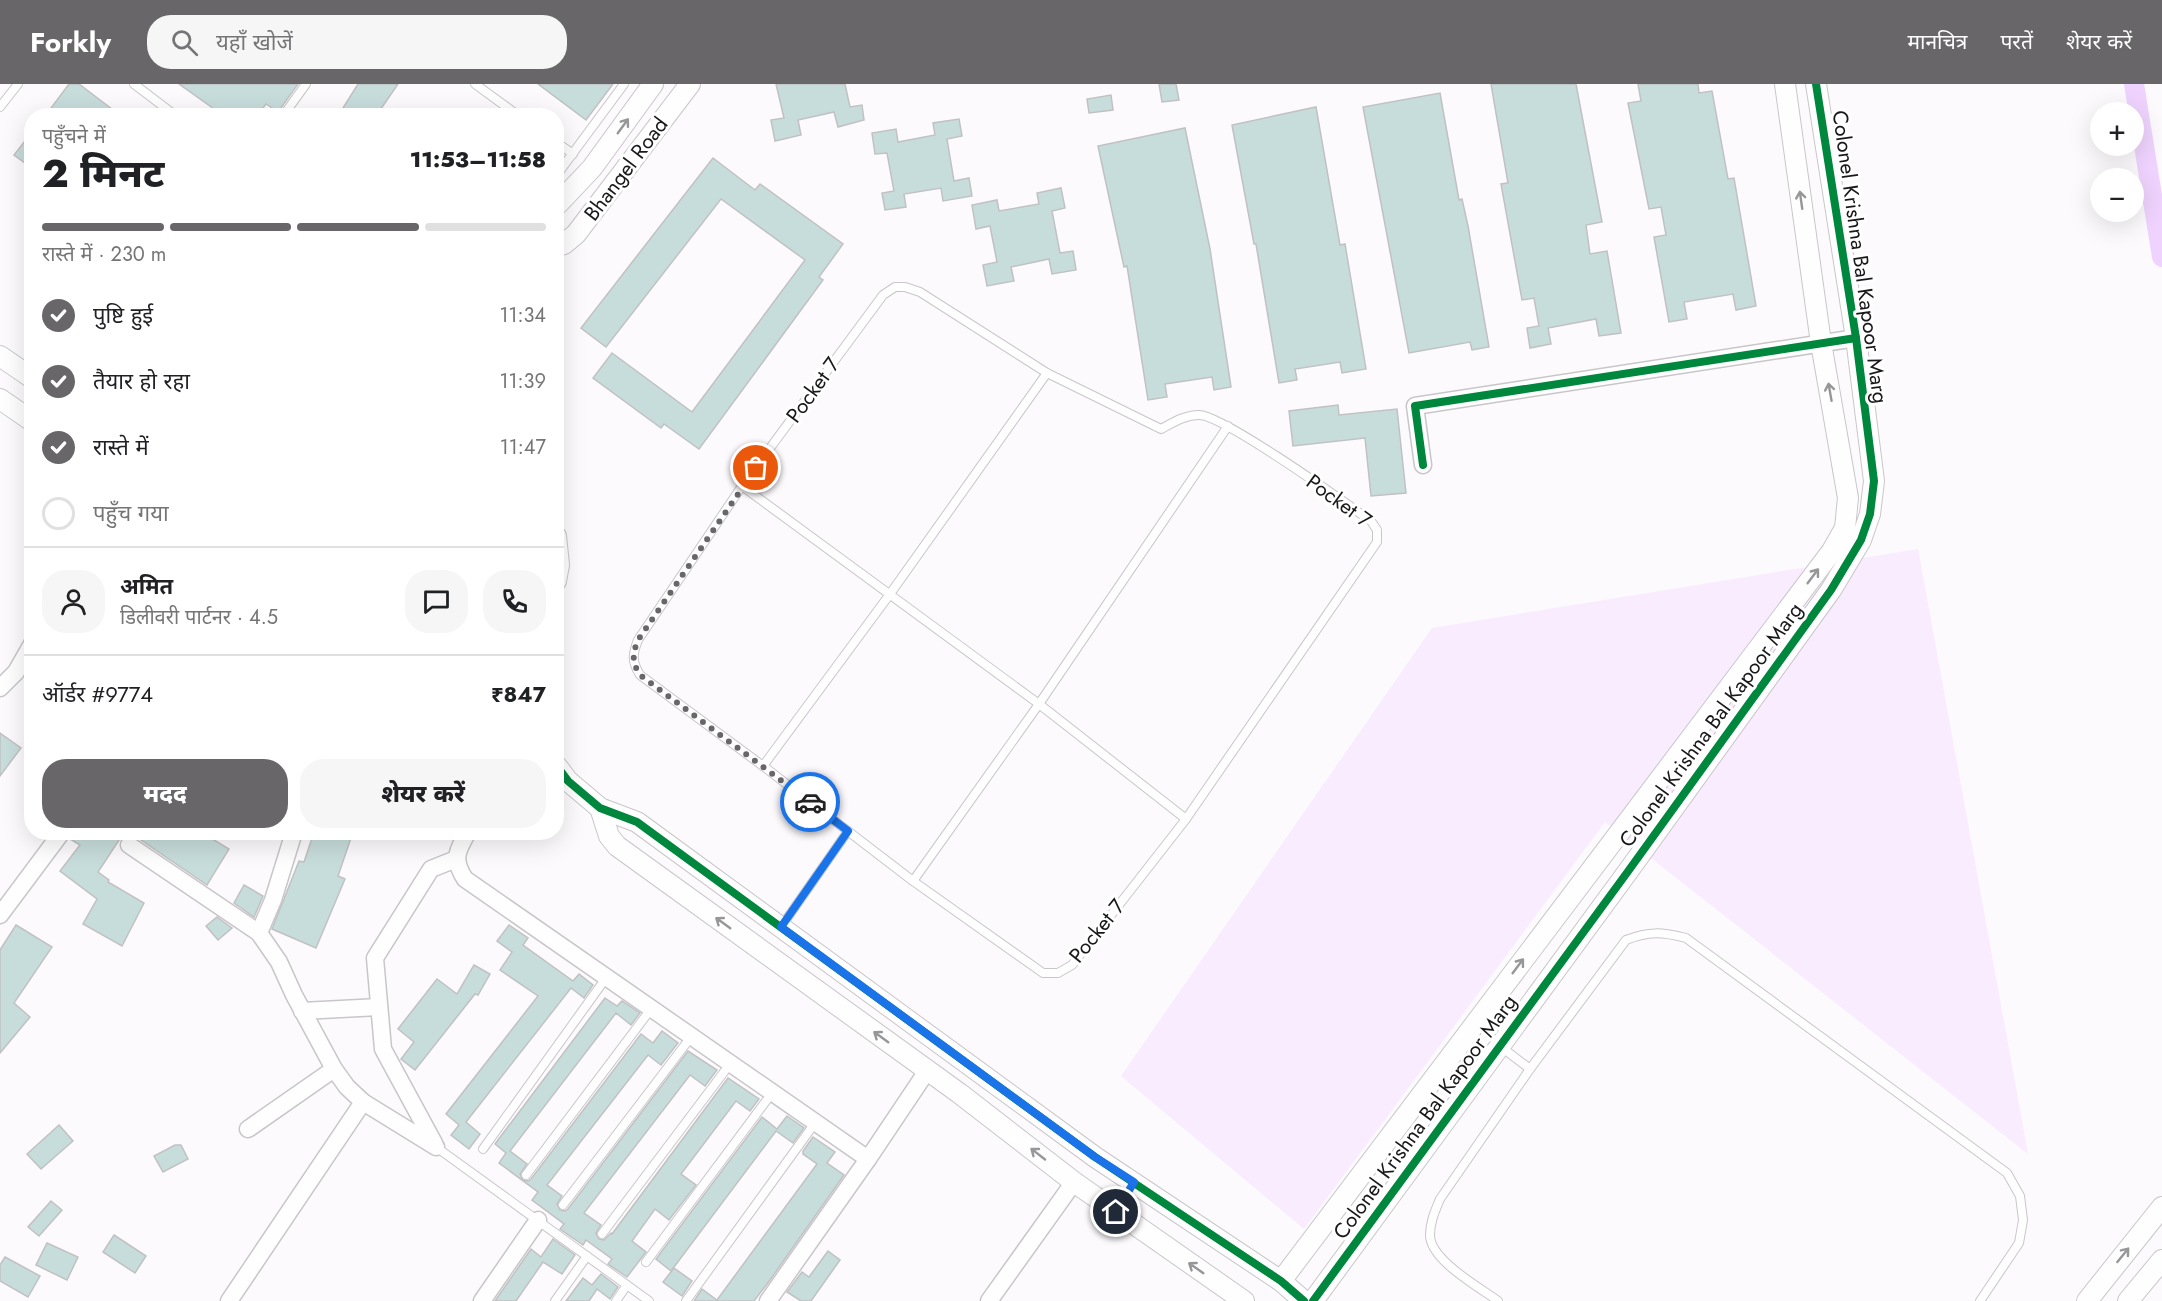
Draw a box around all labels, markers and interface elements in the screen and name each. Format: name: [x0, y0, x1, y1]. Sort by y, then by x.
search box: [147, 15, 567, 69]
text: Forkly: [30, 22, 111, 63]
icon: search: [168, 26, 201, 59]
text: यहाँ खोजें: [216, 26, 293, 58]
text: मानचित्र: [1907, 27, 1967, 57]
text: परतें: [2000, 27, 2033, 57]
text: शेयर करें: [2066, 27, 2132, 57]
map controls: [2090, 102, 2144, 222]
button: +: [2090, 102, 2144, 156]
street label: Colonel Krishna Bal Kapoor Marg: [1825, 108, 1895, 406]
street label: Bhangel Road: [577, 111, 675, 227]
one-way arrow: [616, 119, 629, 135]
text: पहुँचने में: [42, 122, 106, 151]
text: 11:53–11:58: [410, 143, 546, 175]
text: 2 मिनट: [42, 145, 164, 202]
button: −: [2090, 168, 2144, 222]
one-way arrow: [1795, 190, 1806, 210]
text: रास्ते में · 230 m: [42, 240, 166, 269]
icon: check: [42, 299, 75, 332]
text: पुष्टि हुई: [93, 299, 153, 331]
text: 11:34: [499, 301, 546, 330]
street label: Pocket 7: [779, 351, 847, 429]
icon: check: [42, 365, 75, 398]
text: तैयार हो रहा: [93, 365, 190, 397]
text: 11:39: [500, 367, 546, 396]
one-way arrow: [1824, 383, 1835, 403]
icon: check: [42, 431, 75, 464]
text: रास्ते में: [93, 431, 149, 463]
text: 11:47: [500, 433, 546, 462]
pin: [730, 442, 781, 493]
icon: bag: [739, 451, 772, 484]
street label: Pocket 7: [1300, 467, 1378, 535]
text: पहुँच गया: [93, 497, 169, 529]
one-way arrow: [1806, 568, 1819, 584]
button: person: [42, 570, 105, 633]
text: अमित: [120, 570, 173, 602]
button: chat: [405, 570, 468, 633]
button: phone: [483, 570, 546, 633]
street label: Colonel Krishna Bal Kapoor Marg: [1612, 597, 1810, 853]
text: डिलीवरी पार्टनर · 4.5: [120, 603, 278, 632]
text: ऑर्डर #9774: [42, 678, 153, 710]
text: ₹847: [491, 678, 546, 710]
button: मदद: [42, 759, 288, 828]
button: शेयर करें: [300, 759, 546, 828]
courier: [780, 772, 840, 832]
icon: car: [794, 786, 827, 819]
street label: Pocket 7: [1062, 893, 1132, 969]
one-way arrow: [716, 917, 732, 929]
one-way arrow: [1512, 959, 1525, 975]
street label: Colonel Krishna Bal Kapoor Marg: [1326, 989, 1524, 1245]
one-way arrow: [874, 1031, 890, 1044]
one-way arrow: [1030, 1148, 1046, 1160]
pin: [1090, 1186, 1141, 1237]
icon: home: [1099, 1195, 1132, 1228]
one-way arrow: [2117, 1248, 2130, 1264]
one-way arrow: [1188, 1262, 1205, 1274]

